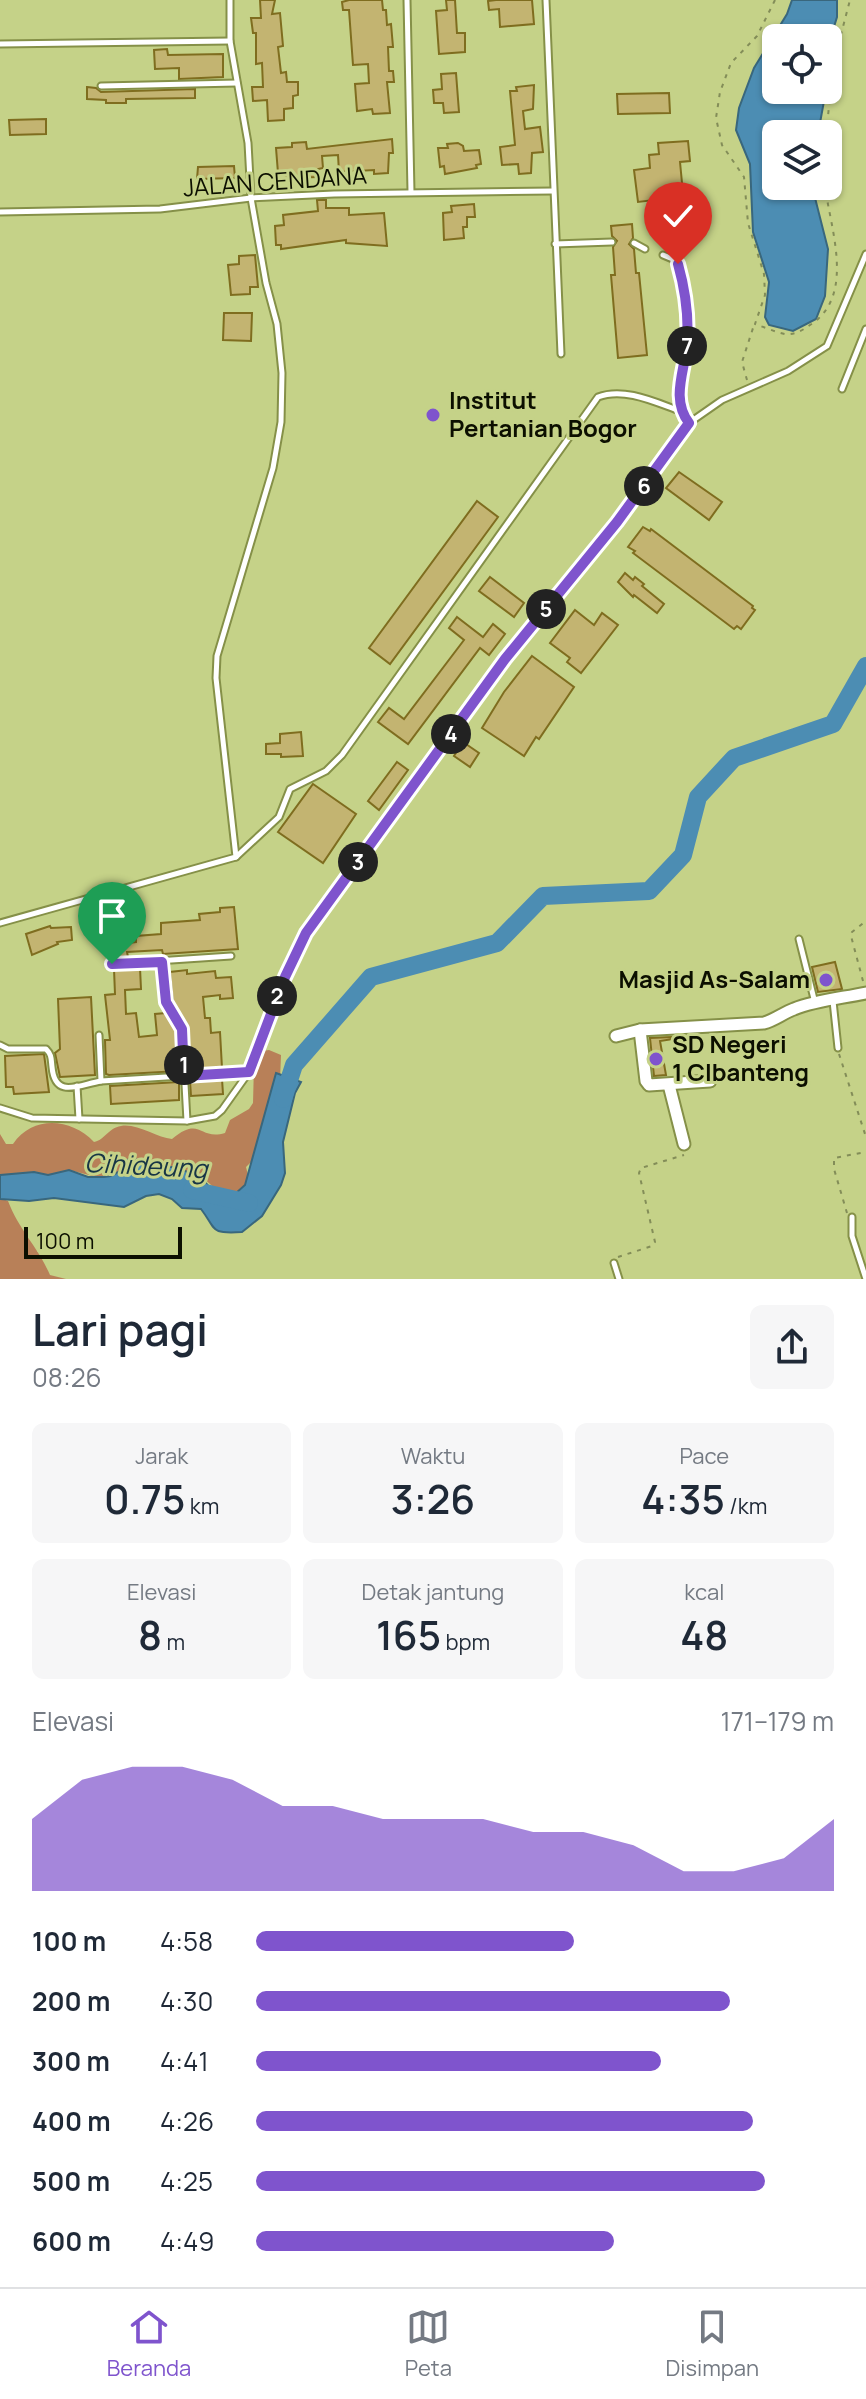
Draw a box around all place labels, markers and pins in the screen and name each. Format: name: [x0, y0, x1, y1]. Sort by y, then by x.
pin: [644, 182, 712, 264]
pin: 7: [667, 326, 707, 366]
place label: Institut Pertanian Bogor: [449, 383, 637, 444]
marker: Institut Pertanian Bogor: [424, 406, 442, 424]
pin: 6: [624, 466, 664, 506]
pin: 5: [526, 589, 566, 629]
pin: 4: [431, 714, 471, 754]
pin: 3: [338, 842, 378, 882]
pin: [78, 882, 146, 964]
place label: Masjid As-Salam: [618, 962, 810, 995]
marker: Masjid As-Salam: [817, 971, 835, 989]
pin: 2: [257, 976, 297, 1016]
place label: SD Negeri 1 CIbanteng: [672, 1027, 809, 1088]
pin: 1: [164, 1045, 204, 1085]
marker: SD Negeri 1 CIbanteng: [647, 1050, 665, 1068]

